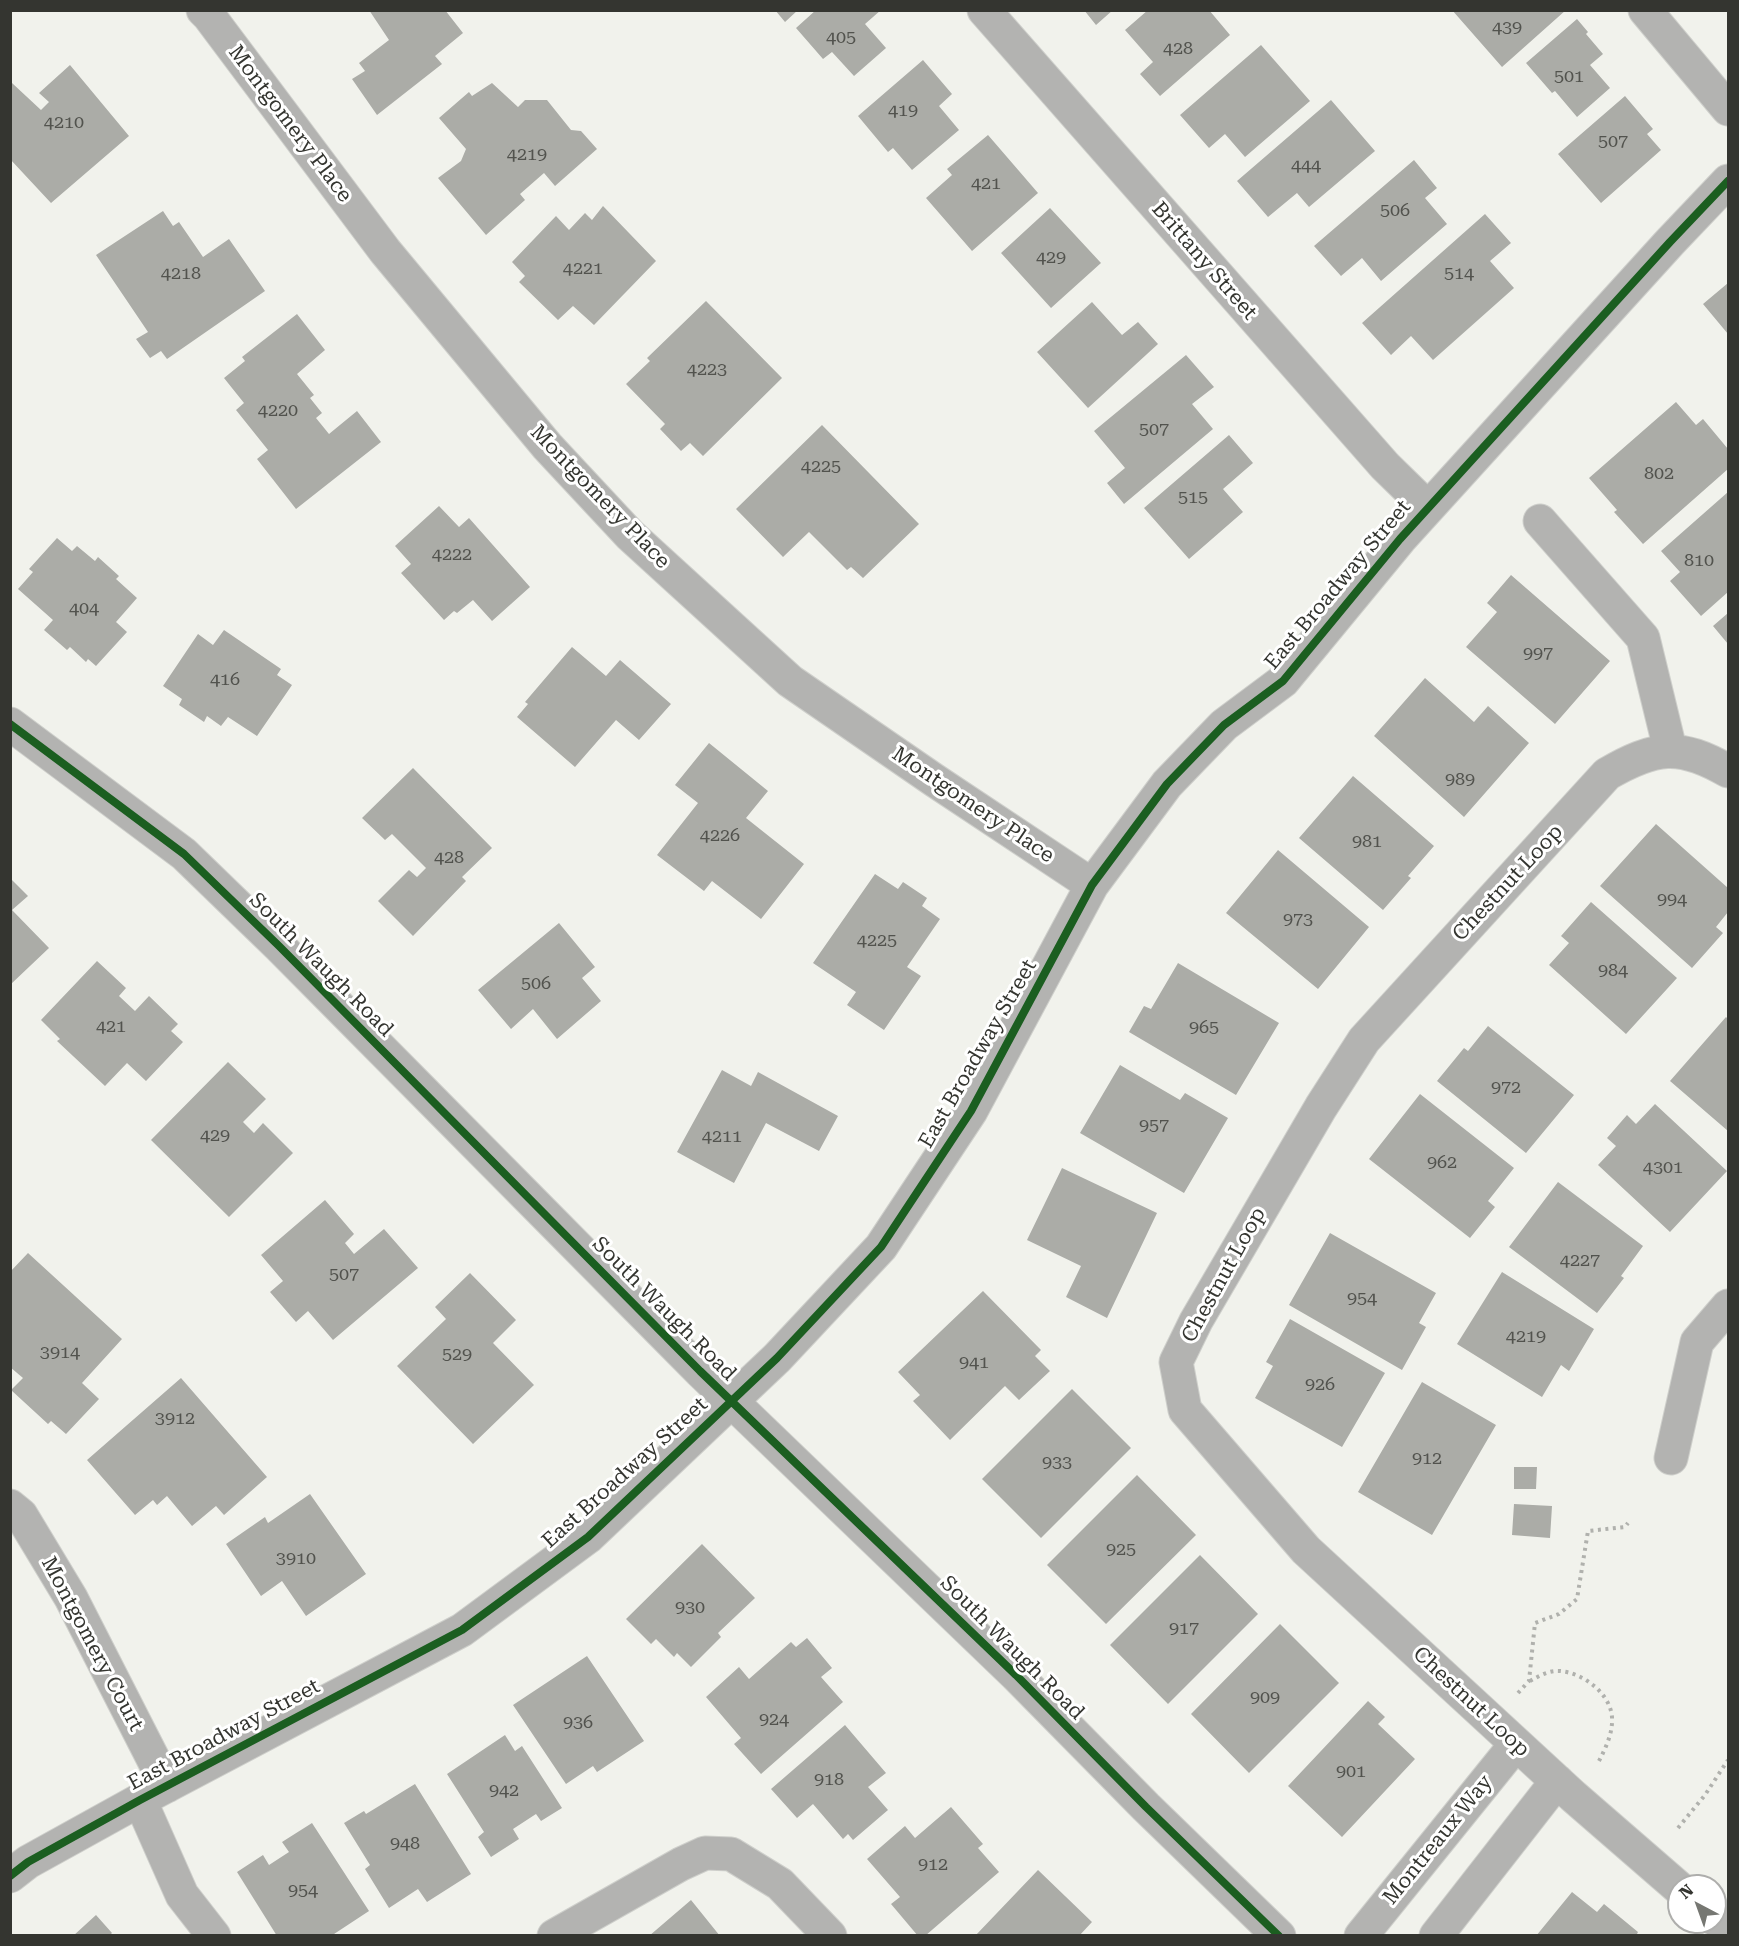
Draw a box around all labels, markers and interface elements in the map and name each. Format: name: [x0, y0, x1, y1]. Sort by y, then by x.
house number: 439: [1492, 17, 1522, 39]
house number: 405: [826, 27, 856, 49]
house number: 428: [1163, 38, 1193, 60]
street label: Montgomery Place: [223, 41, 357, 207]
house number: 501: [1554, 66, 1584, 88]
house number: 419: [888, 100, 918, 122]
house number: 4210: [44, 112, 84, 134]
house number: 507: [1598, 131, 1628, 153]
house number: 4219: [507, 144, 547, 166]
house number: 444: [1291, 155, 1321, 177]
house number: 421: [971, 173, 1001, 195]
street label: Brittany Street: [1146, 197, 1262, 325]
house number: 506: [1380, 200, 1410, 222]
house number: 429: [1036, 247, 1066, 269]
house number: 4221: [563, 258, 603, 280]
house number: 4218: [161, 263, 201, 285]
house number: 514: [1444, 263, 1474, 285]
house number: 4223: [687, 359, 727, 381]
house number: 4220: [258, 400, 298, 422]
house number: 507: [1139, 419, 1169, 441]
street label: Montgomery Place: [525, 420, 675, 574]
house number: 4225: [801, 456, 841, 478]
house number: 802: [1644, 463, 1674, 485]
house number: 515: [1178, 487, 1208, 509]
street label: East Broadway Street: [1260, 495, 1416, 675]
house number: 4222: [432, 544, 472, 566]
house number: 810: [1684, 550, 1714, 572]
house number: 404: [69, 598, 99, 620]
house number: 997: [1523, 643, 1553, 665]
house number: 416: [210, 669, 240, 691]
street label: Montgomery Place: [887, 741, 1059, 869]
house number: 989: [1445, 769, 1475, 791]
street label: Chestnut Loop: [1448, 819, 1568, 947]
house number: 4226: [700, 825, 740, 847]
house number: 981: [1352, 831, 1382, 853]
house number: 428: [434, 847, 464, 869]
street label: South Waugh Road: [244, 888, 398, 1042]
house number: 994: [1657, 889, 1687, 911]
house number: 973: [1283, 909, 1313, 931]
house number: 4225: [857, 930, 897, 952]
street label: East Broadway Street: [914, 955, 1042, 1153]
house number: 984: [1598, 960, 1628, 982]
house number: 506: [521, 973, 551, 995]
house number: 421: [96, 1016, 126, 1038]
house number: 965: [1189, 1017, 1219, 1039]
house number: 972: [1491, 1077, 1521, 1099]
house number: 957: [1139, 1115, 1169, 1137]
house number: 429: [200, 1125, 230, 1147]
house number: 4211: [702, 1126, 742, 1148]
house number: 962: [1427, 1152, 1457, 1174]
house number: 4301: [1643, 1157, 1683, 1179]
street label: Chestnut Loop: [1177, 1203, 1271, 1347]
street label: South Waugh Road: [587, 1232, 741, 1386]
house number: 4227: [1560, 1250, 1600, 1272]
house number: 507: [329, 1264, 359, 1286]
house number: 954: [1347, 1288, 1377, 1310]
house number: 4219: [1506, 1326, 1546, 1348]
house number: 3914: [40, 1342, 80, 1364]
house number: 529: [442, 1344, 472, 1366]
house number: 941: [959, 1352, 989, 1374]
house number: 926: [1305, 1374, 1335, 1396]
street label: East Broadway Street: [537, 1392, 713, 1554]
house number: 3912: [155, 1408, 195, 1430]
house number: 912: [1412, 1448, 1442, 1470]
house number: 933: [1042, 1452, 1072, 1474]
house number: 925: [1106, 1539, 1136, 1561]
house number: 3910: [276, 1548, 316, 1570]
street label: Montgomery Court: [35, 1553, 149, 1735]
street label: South Waugh Road: [935, 1571, 1089, 1725]
house number: 930: [675, 1597, 705, 1619]
house number: 917: [1169, 1618, 1199, 1640]
street label: Chestnut Loop: [1407, 1642, 1535, 1762]
street label: East Broadway Street: [124, 1674, 324, 1796]
house number: 909: [1250, 1687, 1280, 1709]
house number: 924: [759, 1709, 789, 1731]
house number: 936: [563, 1712, 593, 1734]
house number: 901: [1336, 1761, 1366, 1783]
house number: 918: [814, 1769, 844, 1791]
street label: Montreaux Way: [1378, 1770, 1498, 1910]
house number: 942: [489, 1780, 519, 1802]
house number: 948: [390, 1833, 420, 1855]
house number: 912: [918, 1854, 948, 1876]
north arrow: [1667, 1874, 1727, 1934]
house number: 954: [288, 1880, 318, 1902]
text: N: [1675, 1880, 1697, 1903]

